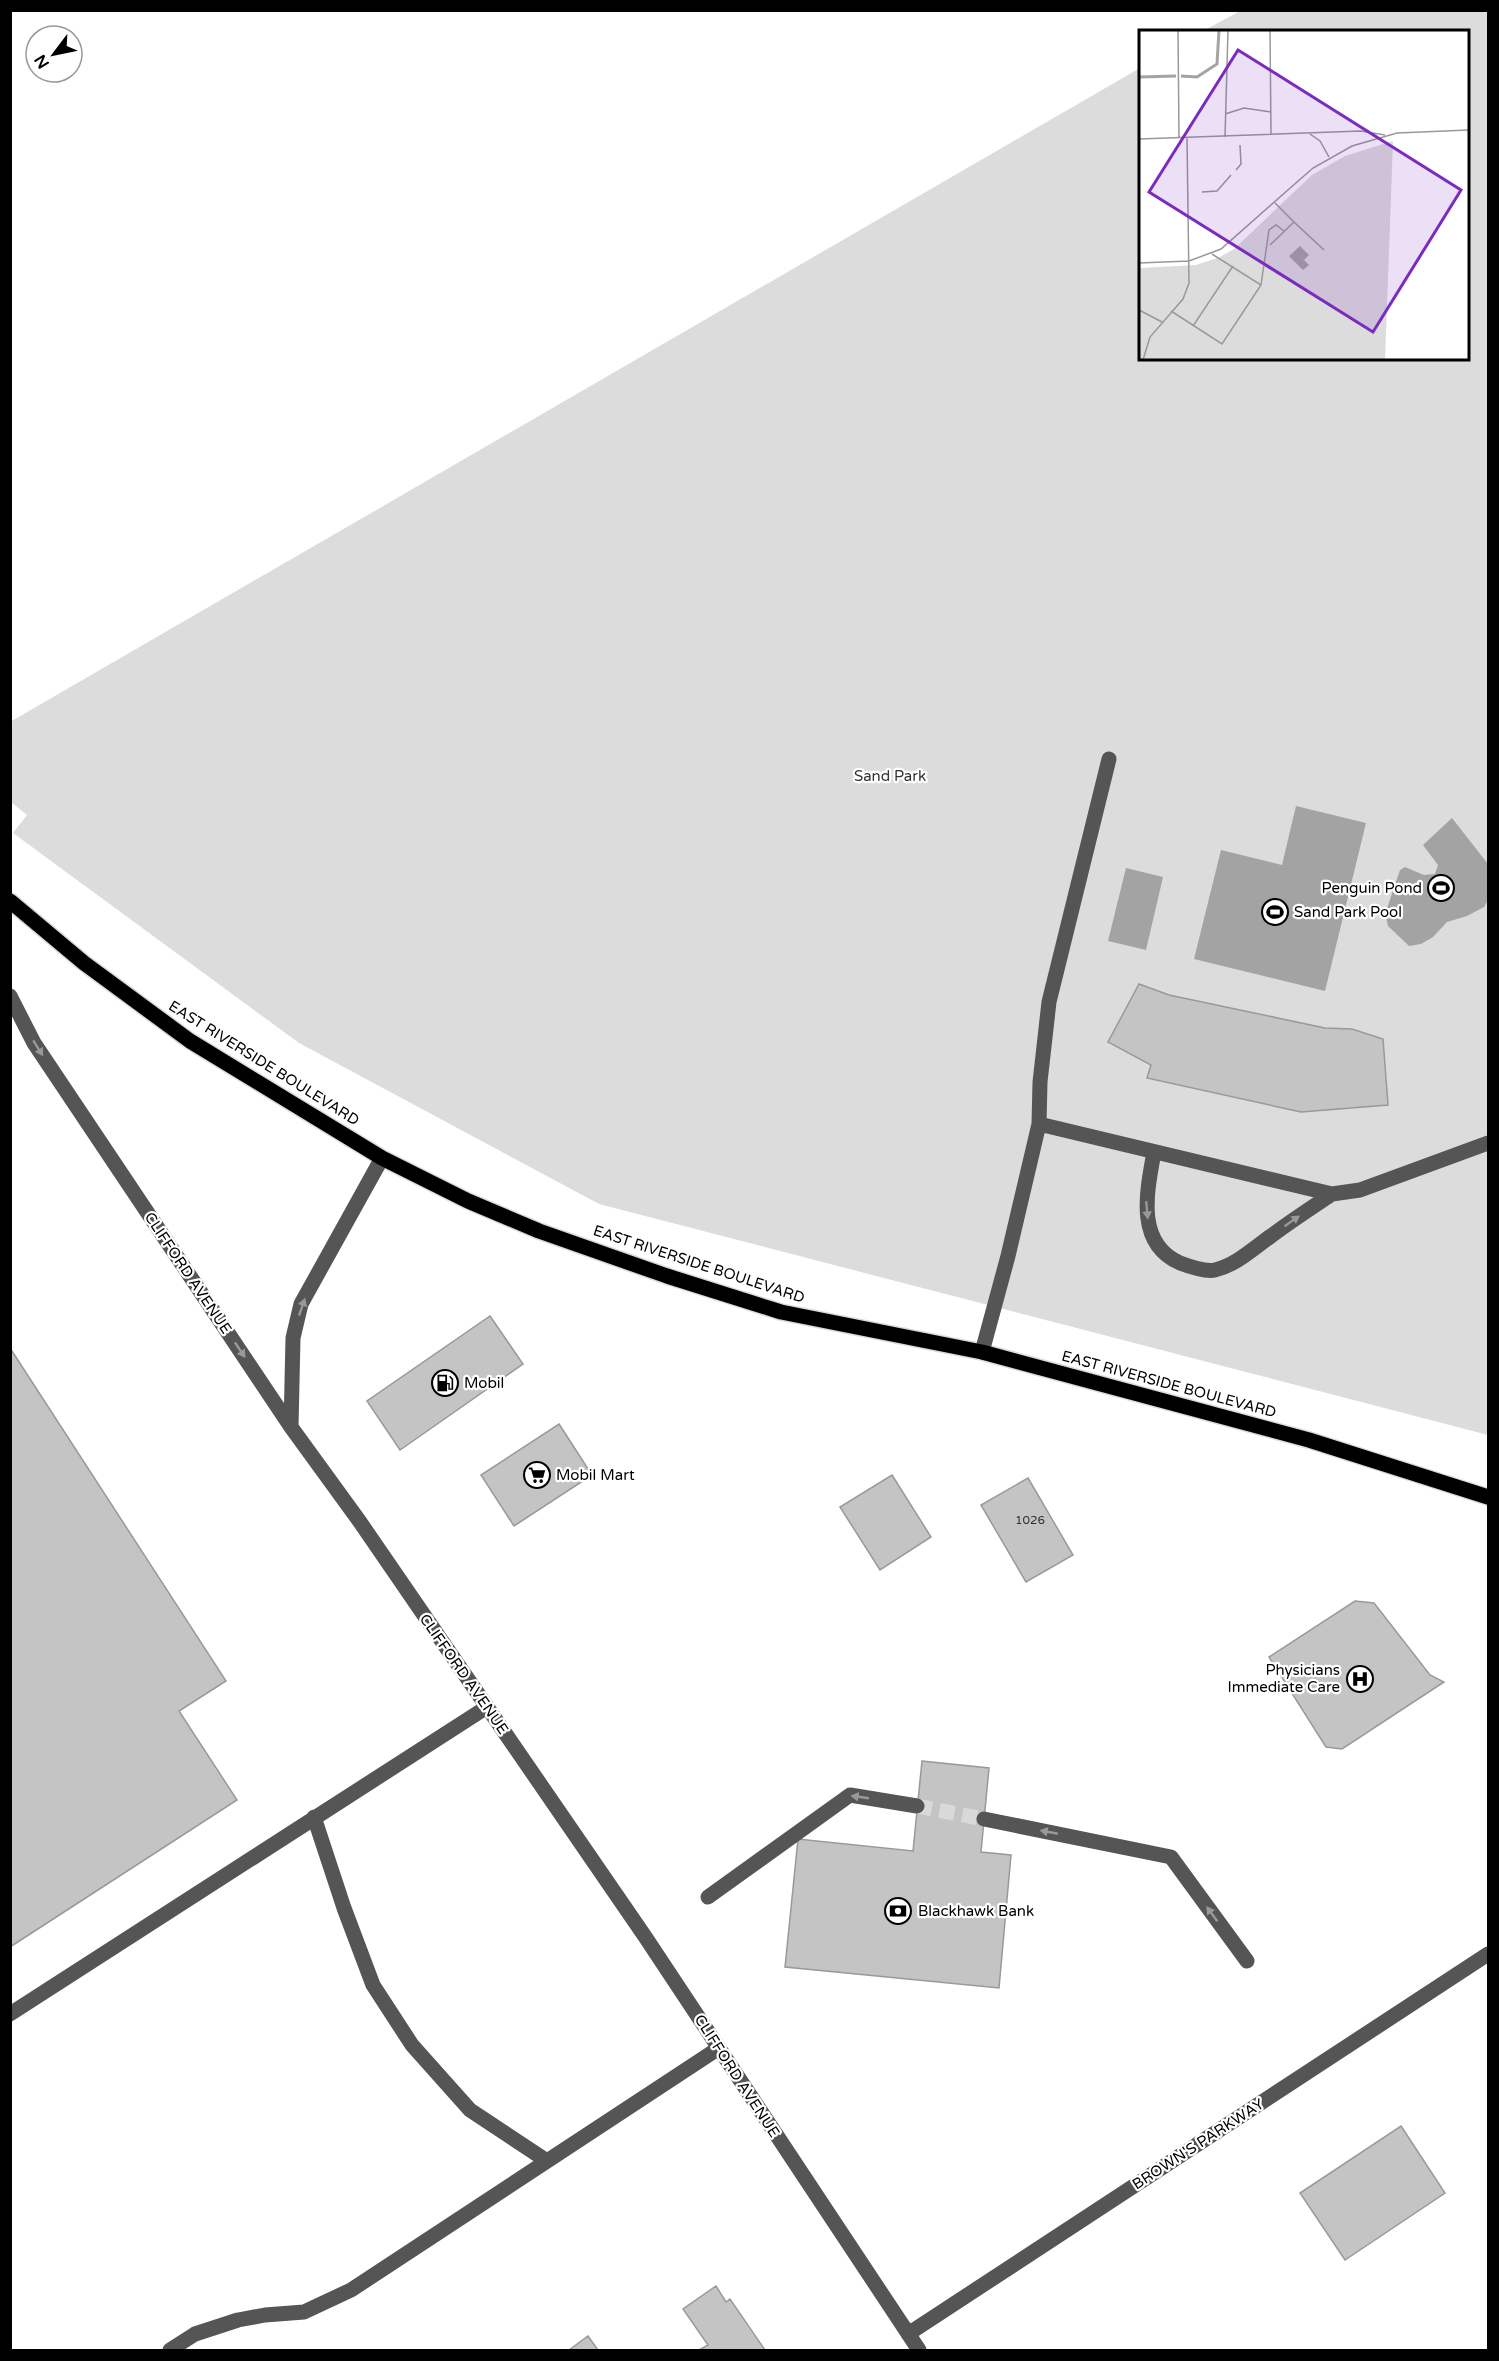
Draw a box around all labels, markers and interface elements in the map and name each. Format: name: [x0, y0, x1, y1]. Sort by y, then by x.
north arrow: [24, 24, 84, 84]
inset map: [1139, 30, 1469, 360]
text: N: [30, 51, 54, 72]
park label: Sand Park: [854, 767, 926, 785]
sports icon: Penguin Pond: [1426, 873, 1456, 903]
place label: Penguin Pond: [1322, 879, 1422, 897]
sports icon: Sand Park Pool: [1260, 897, 1290, 927]
place label: Sand Park Pool: [1294, 903, 1402, 921]
street label: EAST RIVERSIDE BOULEVARD: [165, 997, 363, 1129]
one-way arrow: [32, 1040, 43, 1056]
one-way arrow: [1142, 1200, 1152, 1219]
street label: CLIFFORD AVENUE: [141, 1209, 235, 1337]
one-way arrow: [1284, 1215, 1300, 1227]
street label: EAST RIVERSIDE BOULEVARD: [591, 1221, 807, 1307]
one-way arrow: [297, 1298, 307, 1316]
one-way arrow: [234, 1342, 245, 1358]
street label: EAST RIVERSIDE BOULEVARD: [1060, 1347, 1278, 1421]
fuel station icon: Mobil: [430, 1368, 460, 1398]
place label: Mobil: [464, 1374, 504, 1392]
supermarket icon: Mobil Mart: [522, 1460, 552, 1490]
place label: Mobil Mart: [556, 1466, 635, 1484]
house number: 1026: [1015, 1513, 1045, 1527]
street label: CLIFFORD AVENUE: [416, 1610, 512, 1738]
place label: Physicians Immediate Care: [1228, 1661, 1340, 1696]
hospital icon: Physicians Immediate Care: [1345, 1664, 1375, 1694]
one-way arrow: [850, 1792, 869, 1801]
one-way arrow: [1039, 1827, 1058, 1836]
bank icon: Blackhawk Bank: [883, 1896, 913, 1926]
place label: Blackhawk Bank: [918, 1902, 1034, 1920]
one-way arrow: [1207, 1907, 1219, 1922]
street label: CLIFFORD AVENUE: [691, 2011, 783, 2141]
street label: BROWN'S PARKWAY: [1129, 2094, 1268, 2193]

